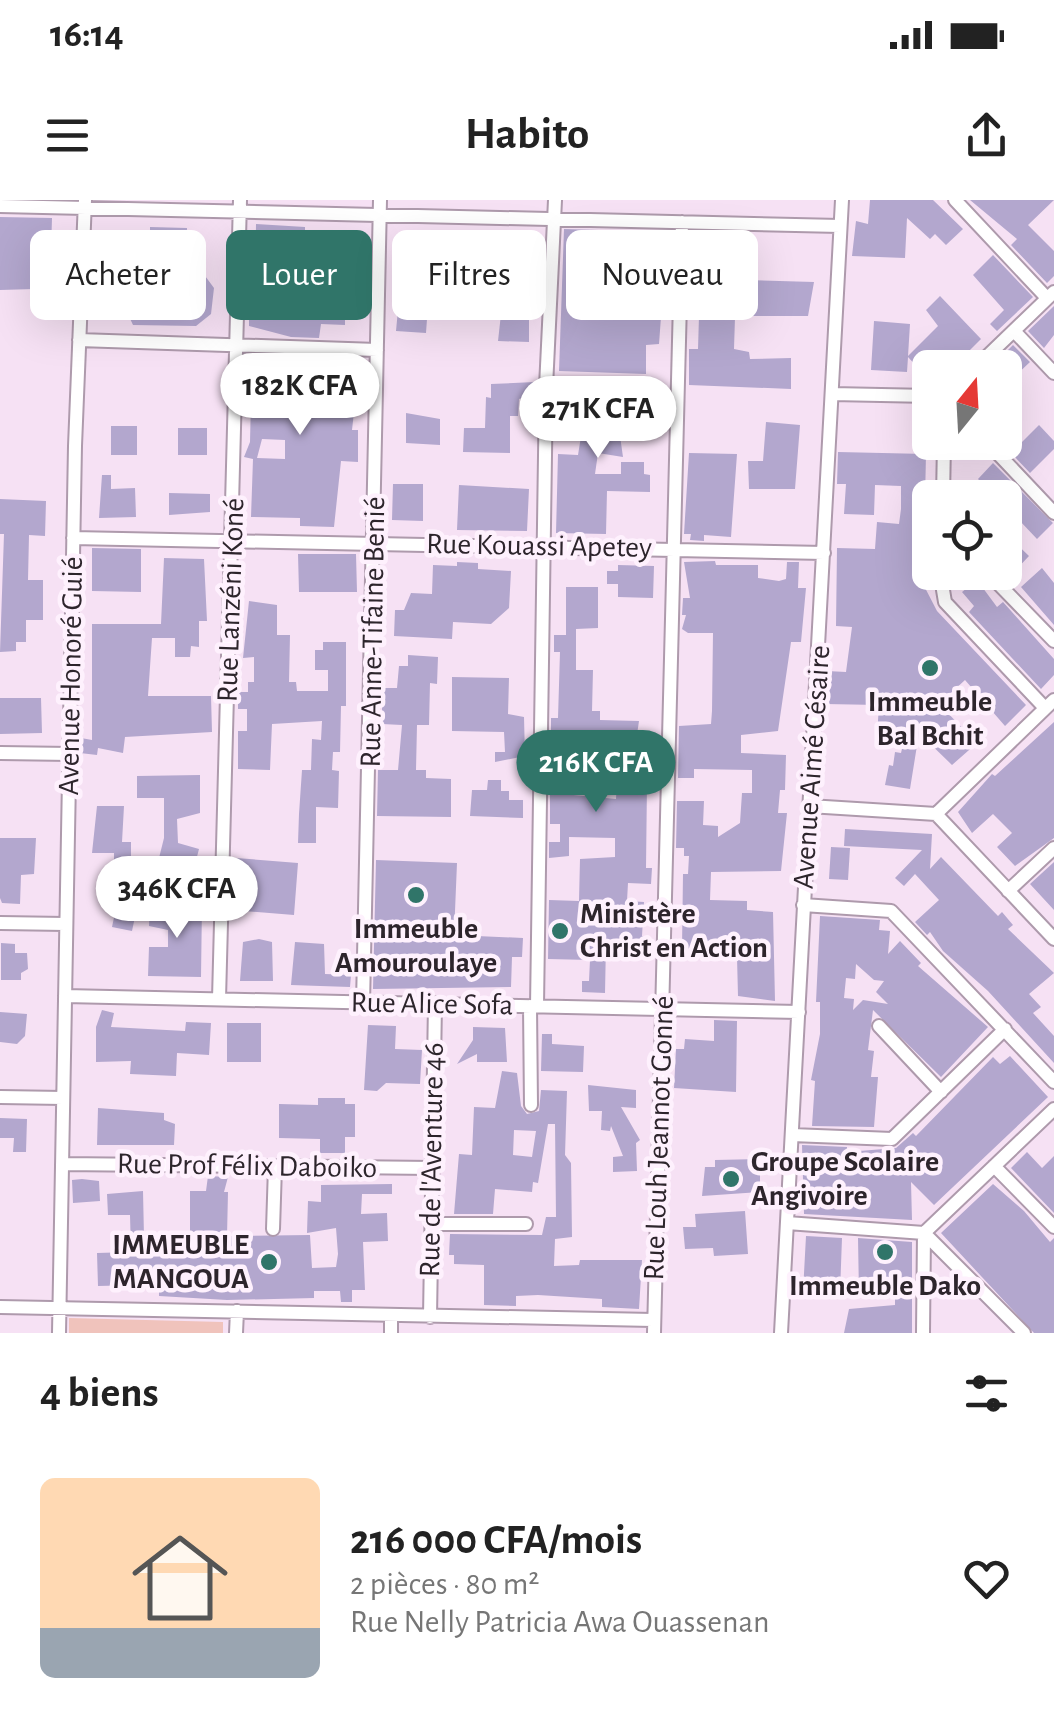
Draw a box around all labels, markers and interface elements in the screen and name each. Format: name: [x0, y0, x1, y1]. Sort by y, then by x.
text: 16:14: [50, 16, 124, 54]
icon: menu: [40, 108, 95, 163]
icon: share: [959, 108, 1014, 163]
text: Habito: [465, 112, 589, 157]
chip: Acheter: [30, 230, 206, 320]
chip: Louer: [226, 230, 372, 320]
chip: Filtres: [392, 230, 546, 320]
chip: Nouveau: [566, 230, 758, 320]
north arrow: [912, 350, 1022, 460]
map controls: [912, 350, 1022, 590]
pin: 182K CFA: [197, 353, 403, 438]
text: 182K CFA: [242, 369, 358, 401]
pin: 271K CFA: [495, 376, 701, 461]
text: 271K CFA: [541, 392, 655, 424]
button: locate: [912, 480, 1022, 590]
street label: Rue Anne-Tifaine Benié: [356, 496, 390, 768]
street label: Rue Lanzéni Koné: [212, 497, 250, 703]
street label: Rue Kouassi Apetey: [426, 529, 652, 563]
street label: Avenue Honoré Guié: [54, 556, 88, 796]
street label: Avenue Aimé Césaire: [789, 644, 835, 890]
marker: Immeuble Bal Bchit: [919, 657, 941, 679]
place label: Immeuble Bal Bchit: [868, 687, 992, 751]
pin: 216K CFA: [493, 730, 699, 815]
text: 216K CFA: [538, 746, 654, 778]
pin: 346K CFA: [74, 856, 280, 941]
text: 346K CFA: [118, 872, 236, 904]
marker: Immeuble Amouroulaye: [405, 884, 427, 906]
place label: Ministère Christ en Action: [580, 899, 768, 963]
place label: Immeuble Amouroulaye: [335, 914, 497, 978]
marker: Ministère Christ en Action: [549, 920, 571, 942]
street label: Rue Alice Sofa: [350, 988, 514, 1020]
street label: Rue Louh Jeannot Gonné: [639, 995, 679, 1281]
street label: Rue de l'Aventure 46: [415, 1042, 449, 1278]
place label: Groupe Scolaire Angivoire: [751, 1147, 939, 1211]
street label: Rue Prof Félix Daboiko: [117, 1149, 377, 1183]
marker: Groupe Scolaire Angivoire: [720, 1168, 742, 1190]
place label: IMMEUBLE MANGOUA: [112, 1230, 249, 1294]
marker: Immeuble Dako: [874, 1241, 896, 1263]
marker: IMMEUBLE MANGOUA: [258, 1251, 280, 1273]
place label: Immeuble Dako: [789, 1271, 981, 1301]
icon: filters: [959, 1366, 1014, 1421]
text: 4 biens: [40, 1372, 159, 1414]
icon: home: [120, 1518, 240, 1638]
text: 216 000 CFA/mois: [350, 1519, 642, 1561]
icon: heart: [959, 1551, 1014, 1606]
text: 2 pièces · 80 m²: [350, 1568, 540, 1600]
text: Rue Nelly Patricia Awa Ouassenan: [350, 1606, 770, 1638]

